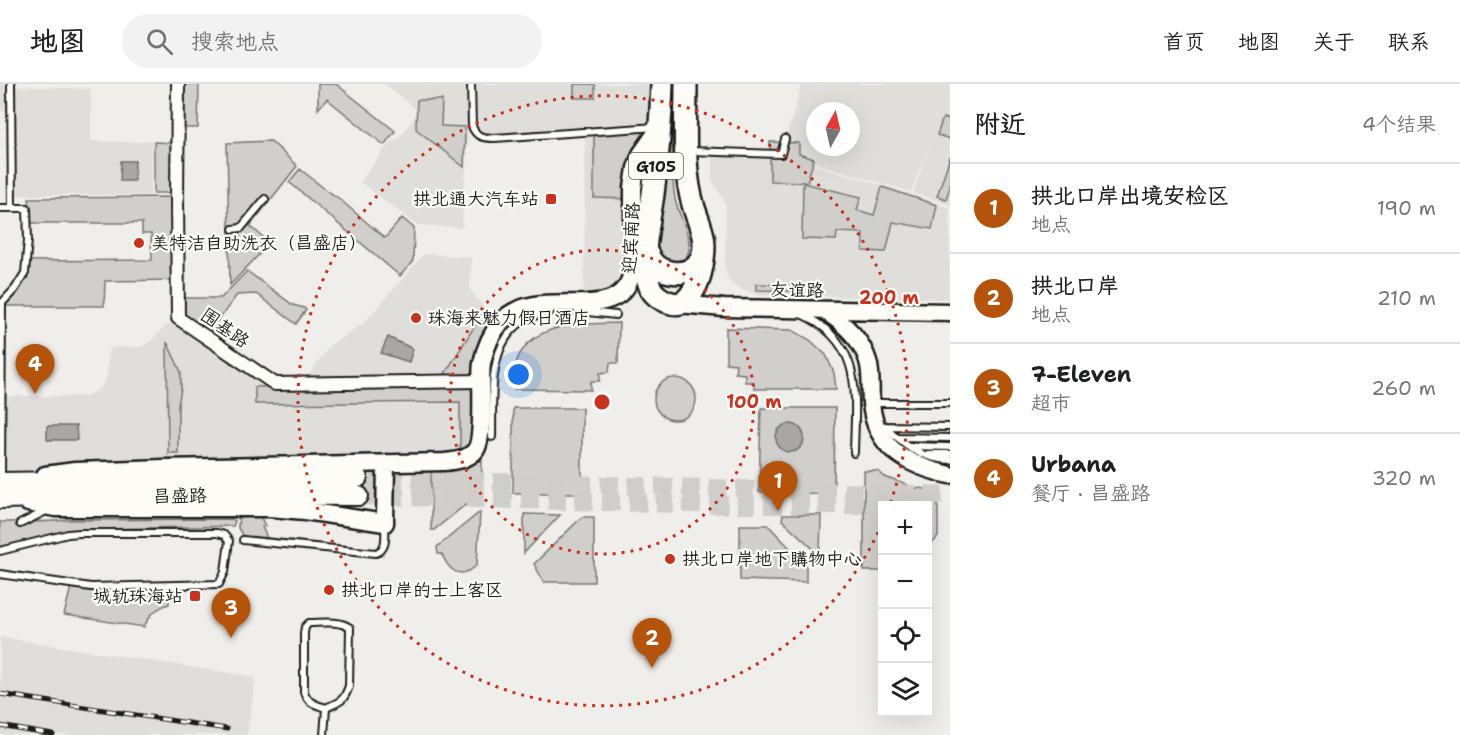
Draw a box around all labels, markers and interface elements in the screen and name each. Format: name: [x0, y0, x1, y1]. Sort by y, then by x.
search box: [122, 14, 542, 68]
text: 地图: [30, 22, 86, 60]
icon: search: [143, 25, 176, 58]
text: 搜索地点: [191, 27, 279, 56]
text: 首页: [1163, 28, 1205, 56]
text: 地图: [1238, 28, 1280, 56]
text: 关于: [1313, 28, 1355, 56]
text: 联系: [1388, 28, 1430, 56]
north arrow: [806, 102, 860, 156]
text: 附近: [974, 106, 1026, 141]
text: 4个结果: [1362, 111, 1436, 137]
road number: G105: [629, 153, 683, 179]
text: 拱北口岸出境安检区: [1031, 181, 1229, 210]
place label: 拱北通大汽车站: [413, 187, 539, 211]
marker: 拱北通大汽车站: [544, 192, 558, 206]
text: 1: [989, 195, 998, 221]
text: 190 m: [1377, 195, 1436, 221]
street label: 迎宾南路: [617, 201, 645, 275]
text: 地点: [1031, 211, 1071, 237]
place label: 美特洁自助洗衣（昌盛店）: [151, 231, 367, 255]
marker: 美特洁自助洗衣（昌盛店）: [132, 236, 146, 250]
text: 拱北口岸: [1031, 271, 1119, 300]
street label: 友谊路: [770, 278, 824, 302]
text: 2: [987, 285, 1001, 311]
text: 210 m: [1377, 285, 1436, 311]
text: 200 m: [859, 286, 920, 310]
text: 地点: [1031, 301, 1071, 327]
street label: 围基路: [196, 303, 254, 353]
place label: 珠海来魅力假日酒店: [428, 306, 590, 330]
marker: 珠海来魅力假日酒店: [409, 311, 423, 325]
pin: 4: [15, 344, 54, 394]
your location: [504, 360, 533, 389]
text: 7-Eleven: [1031, 360, 1131, 389]
text: 3: [987, 375, 1001, 401]
text: 260 m: [1371, 375, 1436, 401]
text: 100 m: [726, 390, 782, 414]
text: 超市: [1031, 390, 1071, 416]
centre of rings: [592, 392, 612, 412]
text: Urbana: [1031, 450, 1116, 479]
pin: 1: [758, 462, 798, 511]
text: 4: [987, 465, 1001, 491]
text: 320 m: [1372, 465, 1436, 491]
text: 餐厅 · 昌盛路: [1031, 480, 1150, 506]
street label: 昌盛路: [153, 484, 207, 508]
map controls: [878, 501, 932, 717]
button: +: [878, 501, 932, 555]
place label: 拱北口岸地下購物中心: [682, 547, 862, 571]
marker: 拱北口岸地下購物中心: [663, 552, 677, 566]
button: −: [878, 555, 932, 609]
place label: 拱北口岸的士上客区: [341, 578, 503, 602]
marker: 拱北口岸的士上客区: [322, 583, 336, 597]
place label: 城轨珠海站: [93, 584, 183, 608]
pin: 3: [212, 588, 250, 638]
marker: 城轨珠海站: [188, 589, 202, 603]
button: locate: [878, 609, 932, 663]
pin: 2: [632, 618, 672, 668]
button: layers: [878, 663, 932, 717]

